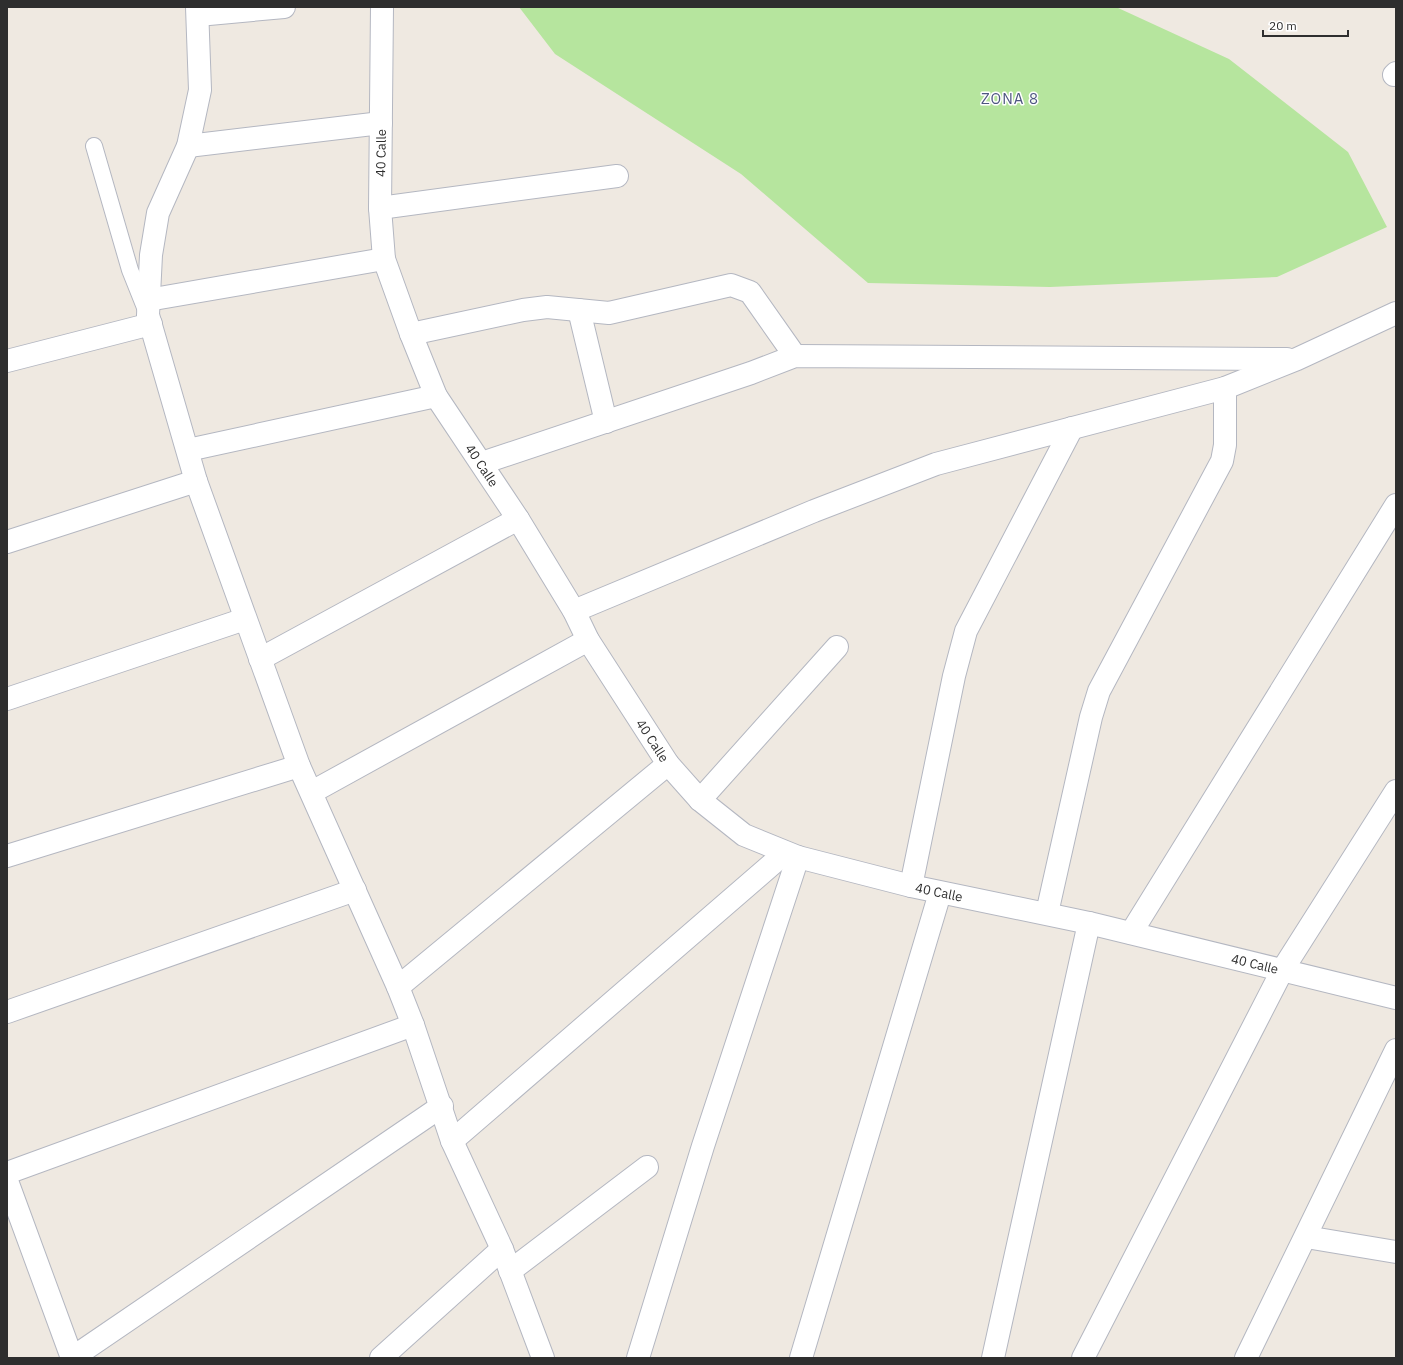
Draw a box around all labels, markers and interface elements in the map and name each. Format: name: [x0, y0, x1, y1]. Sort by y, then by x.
scale bar: [1263, 12, 1348, 38]
text: 20 m: [1269, 18, 1297, 33]
district label: ZONA 8: [981, 89, 1039, 108]
street label: 40 Calle: [372, 129, 390, 177]
street label: 40 Calle: [462, 441, 503, 490]
street label: 40 Calle: [633, 716, 673, 765]
street label: 40 Calle: [914, 879, 964, 905]
street label: 40 Calle: [1230, 950, 1280, 977]

